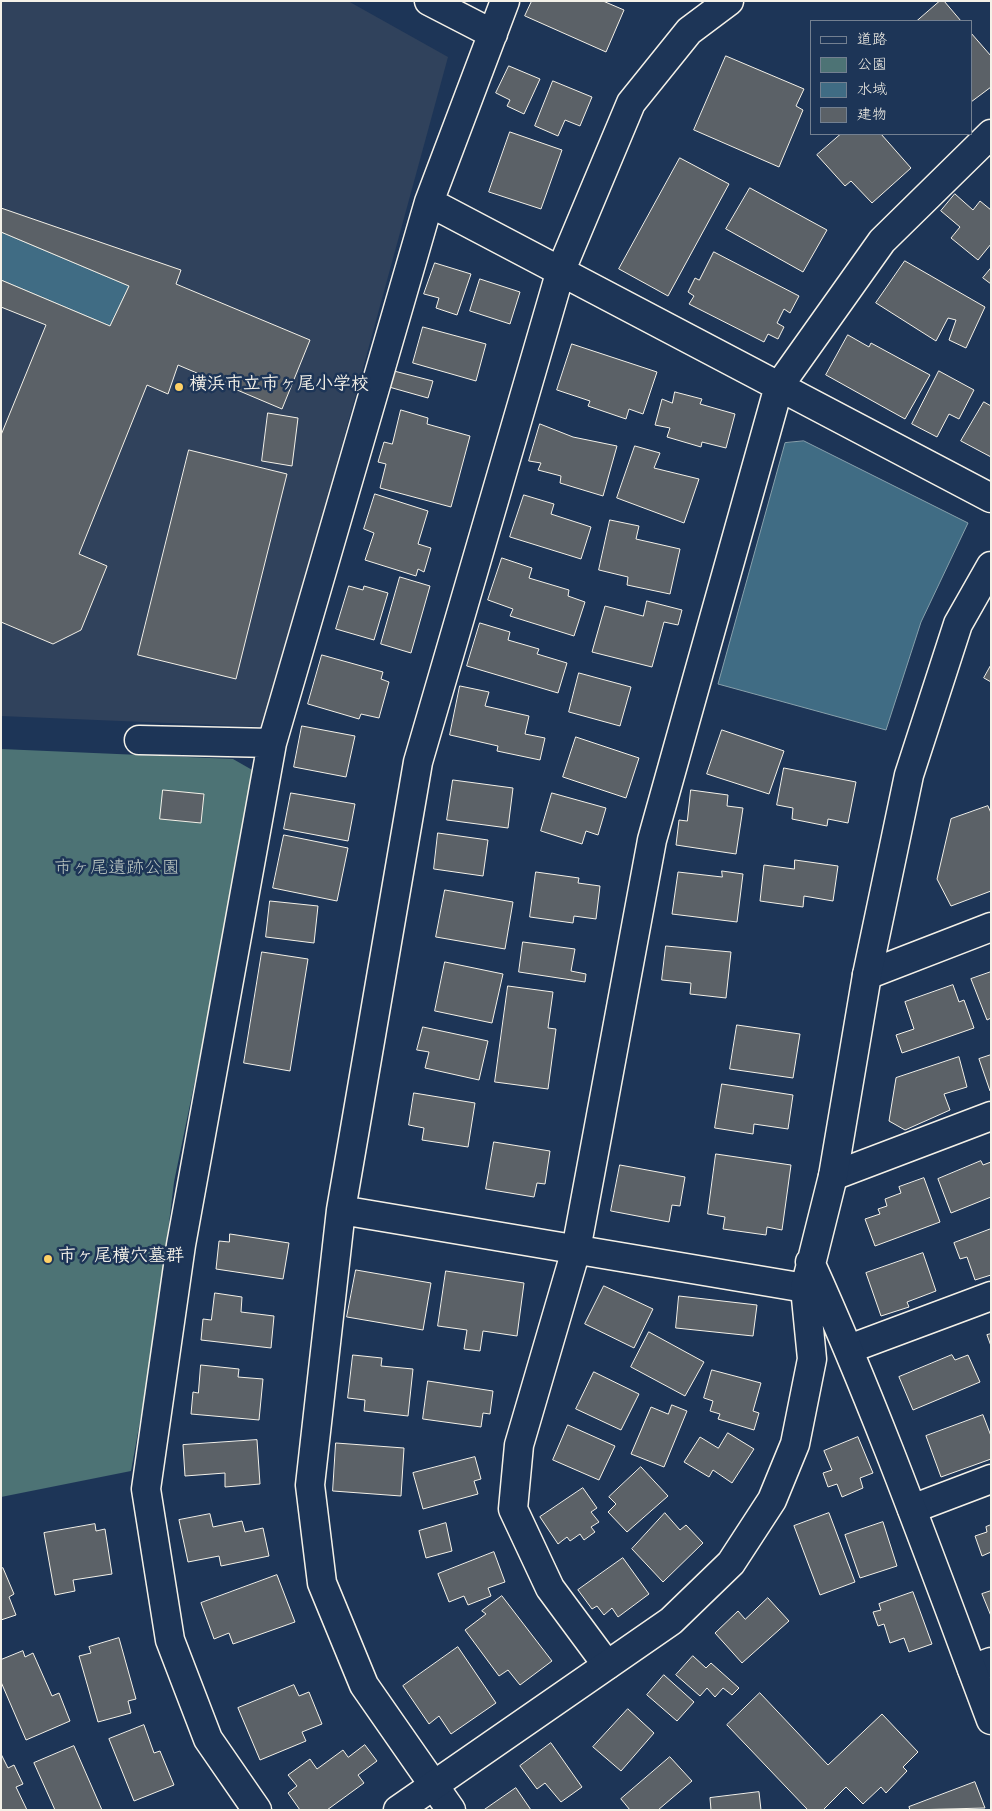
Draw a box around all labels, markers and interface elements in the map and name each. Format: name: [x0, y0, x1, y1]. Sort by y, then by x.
legend: [810, 20, 972, 135]
text: 道路: [857, 30, 887, 52]
text: 公園: [857, 55, 887, 77]
text: 水域: [857, 80, 887, 102]
text: 建物: [857, 105, 887, 127]
place label: 横浜市立市ヶ尾小学校: [189, 376, 369, 398]
marker: 横浜市立市ヶ尾小学校: [173, 381, 185, 393]
park label: 市ヶ尾遺跡公園: [54, 860, 180, 882]
place label: 市ヶ尾横穴墓群: [58, 1248, 184, 1270]
marker: 市ヶ尾横穴墓群: [42, 1253, 54, 1265]

